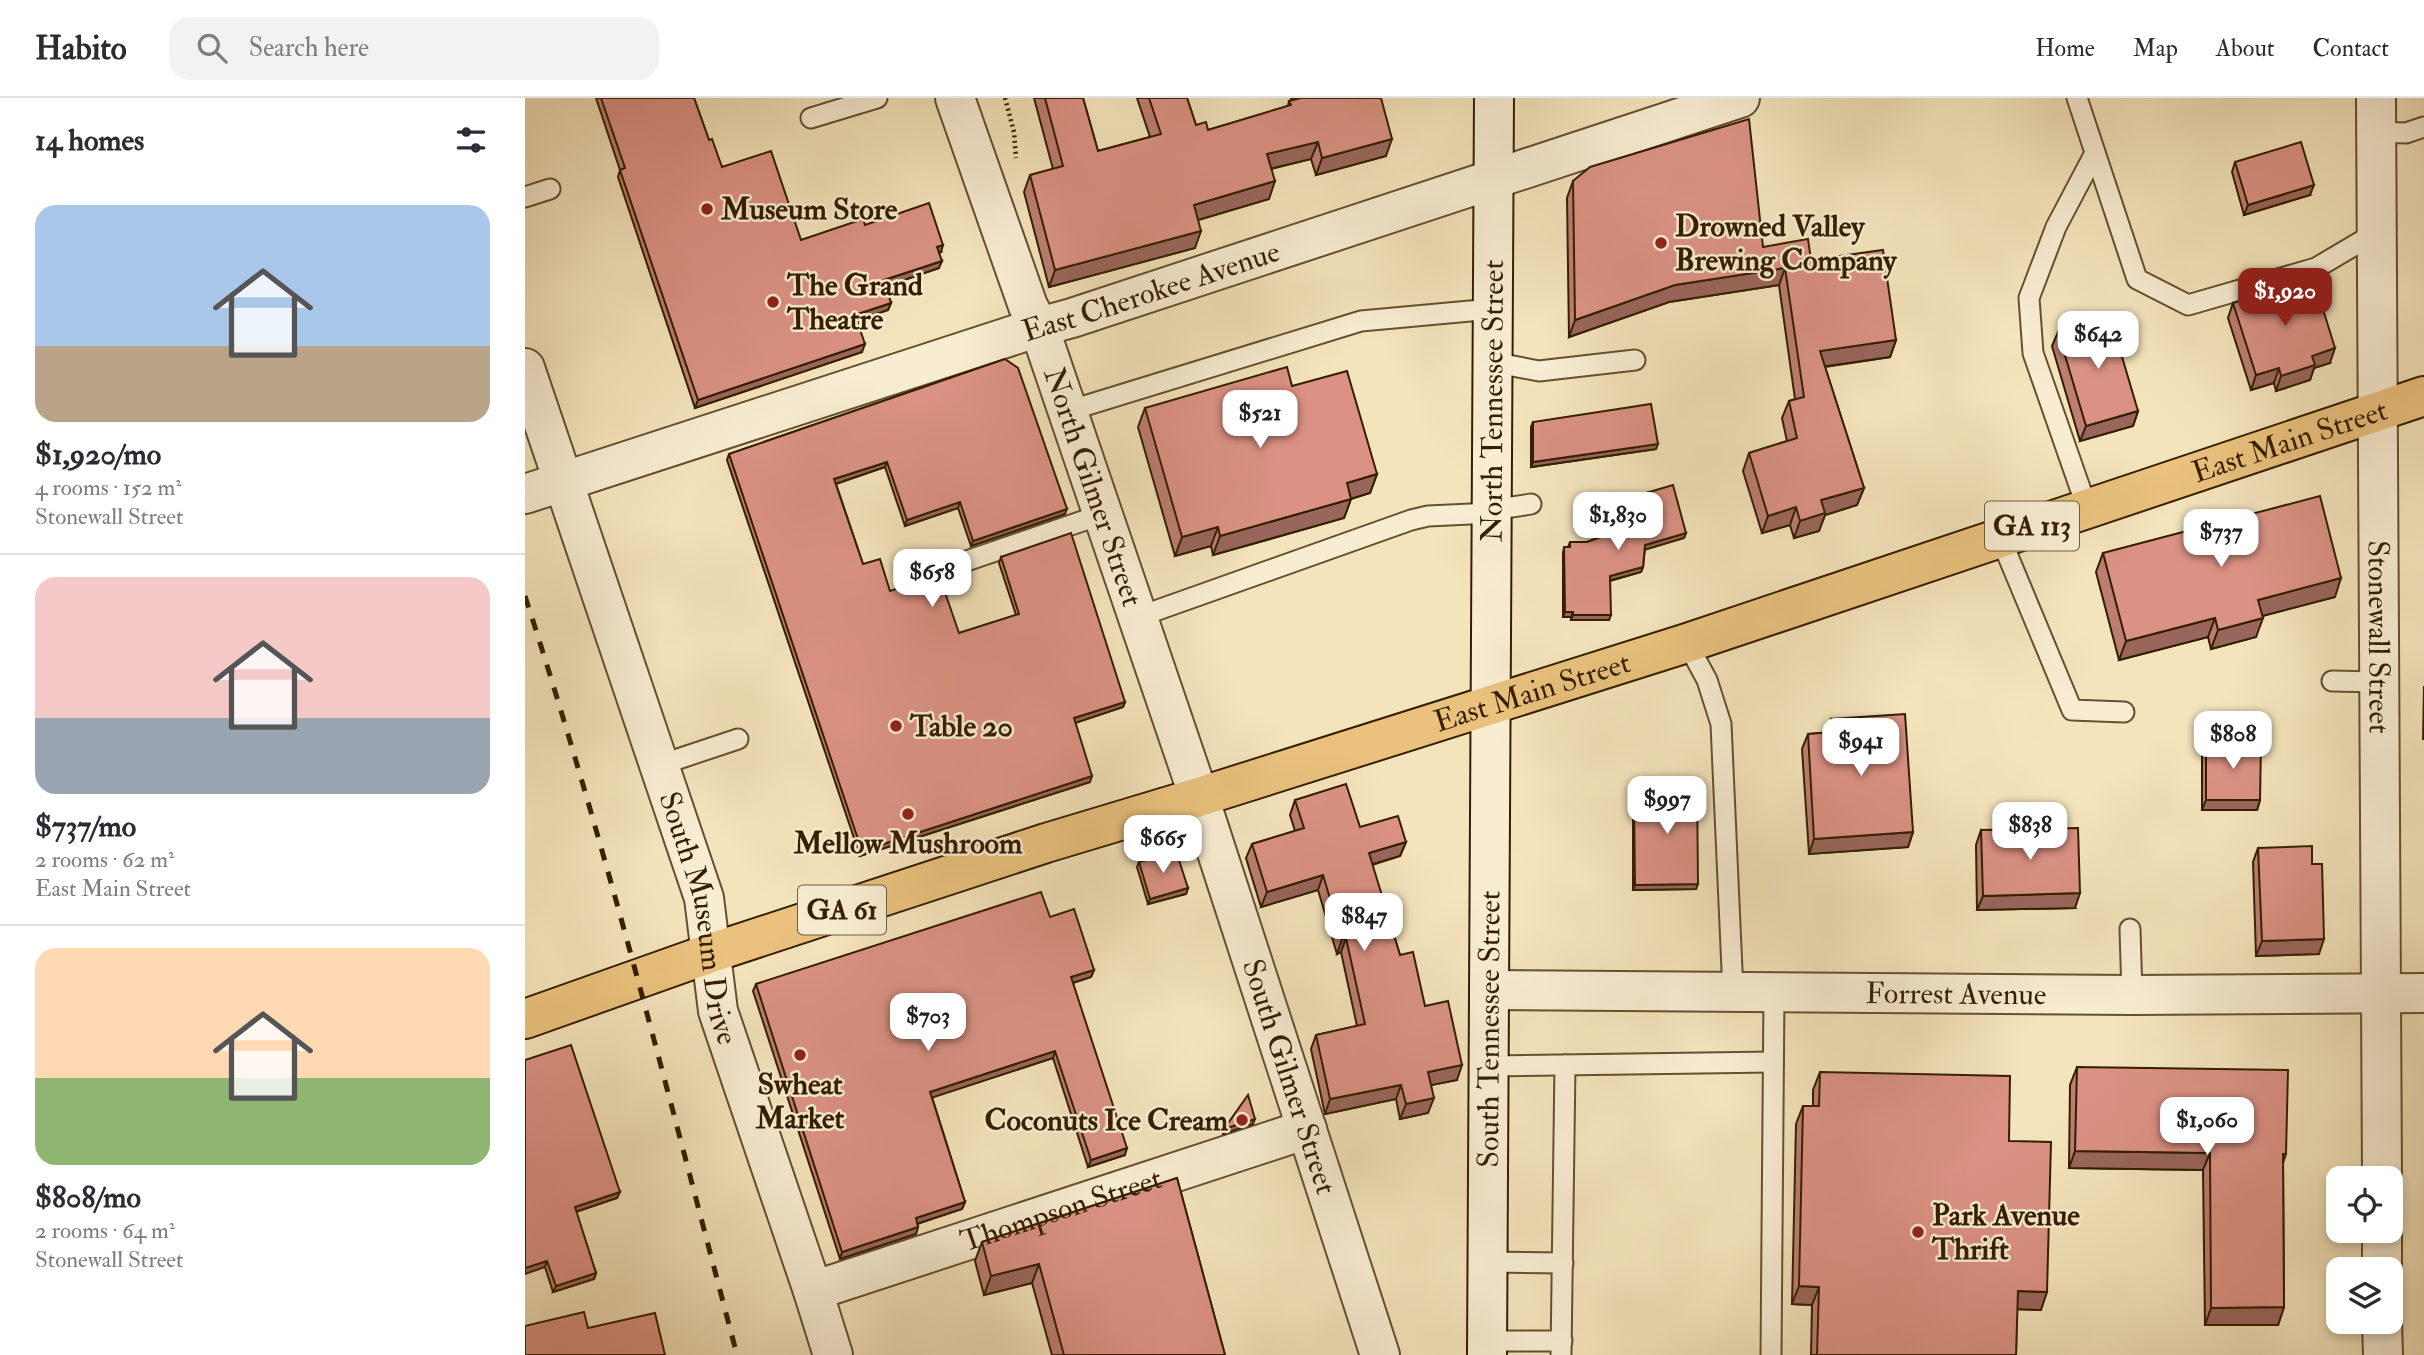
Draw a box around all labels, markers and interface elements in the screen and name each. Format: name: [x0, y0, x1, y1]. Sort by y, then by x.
search box: [169, 17, 659, 80]
text: Habito: [35, 28, 127, 69]
icon: search: [193, 29, 231, 67]
text: Search here: [249, 32, 369, 64]
text: Home: [2035, 33, 2095, 64]
text: Map: [2133, 33, 2178, 64]
text: About: [2216, 33, 2275, 64]
text: Contact: [2313, 33, 2389, 64]
icon: filters: [452, 121, 490, 159]
text: 14 homes: [35, 122, 144, 159]
place label: Museum Store: [720, 191, 898, 228]
marker: Museum Store: [699, 201, 715, 217]
place label: Drowned Valley Brewing Company: [1675, 208, 1898, 279]
street label: East Cherokee Avenue: [1018, 232, 1284, 350]
marker: Drowned Valley Brewing Company: [1653, 235, 1669, 251]
icon: home: [200, 250, 326, 376]
street label: North Tennessee Street: [1473, 259, 1512, 542]
place label: The Grand Theatre: [786, 267, 923, 338]
pin: $1,920: [2228, 268, 2342, 328]
text: $1,920: [2254, 276, 2316, 305]
marker: The Grand Theatre: [765, 294, 781, 310]
pin: $642: [2057, 312, 2139, 371]
text: $642: [2074, 319, 2122, 348]
street label: North Gilmer Street: [1036, 363, 1151, 611]
pin: $521: [1219, 390, 1301, 450]
street label: East Main Street: [2187, 391, 2392, 491]
text: $521: [1239, 398, 1281, 427]
text: $1,920/mo: [35, 436, 161, 473]
text: 4 rooms · 152 m²: [35, 473, 182, 502]
pin: $1,830: [1561, 492, 1675, 552]
text: $1,830: [1589, 500, 1647, 529]
text: Stonewall Street: [35, 502, 183, 531]
road number: GA 113: [1985, 502, 2079, 550]
pin: $737: [2180, 510, 2262, 569]
text: $737: [2200, 517, 2242, 546]
street label: Stonewall Street: [2360, 540, 2398, 734]
pin: $658: [891, 550, 973, 609]
text: $658: [909, 557, 955, 586]
icon: home: [200, 622, 326, 748]
street label: East Main Street: [1429, 644, 1635, 740]
place label: Table 20: [909, 708, 1013, 745]
pin: $808: [2192, 712, 2274, 771]
marker: Table 20: [888, 718, 904, 734]
pin: $941: [1820, 718, 1902, 778]
text: $808: [2210, 719, 2256, 748]
text: $941: [1838, 726, 1884, 755]
pin: $997: [1626, 776, 1708, 836]
text: $997: [1643, 784, 1691, 813]
street label: South Museum Drive: [651, 787, 747, 1049]
pin: $838: [1989, 802, 2071, 862]
marker: Mellow Mushroom: [900, 806, 916, 822]
text: $737/mo: [35, 808, 136, 845]
text: $838: [2008, 810, 2052, 839]
pin: $665: [1122, 816, 1204, 875]
text: $665: [1140, 823, 1186, 852]
place label: Mellow Mushroom: [793, 825, 1023, 862]
text: 2 rooms · 62 m²: [35, 845, 174, 874]
text: East Main Street: [35, 874, 191, 903]
road number: GA 61: [798, 886, 886, 934]
street label: South Tennessee Street: [1470, 890, 1508, 1168]
pin: $847: [1323, 894, 1405, 953]
text: $847: [1341, 901, 1387, 930]
street label: South Gilmer Street: [1234, 954, 1345, 1199]
street label: Forrest Avenue: [1866, 974, 2046, 1013]
icon: home: [200, 993, 326, 1119]
pin: $703: [887, 993, 969, 1053]
text: $703: [906, 1001, 950, 1030]
marker: Swheat Market: [792, 1047, 808, 1063]
place label: Swheat Market: [755, 1066, 844, 1137]
pin: $1,060: [2150, 1098, 2264, 1157]
place label: Coconuts Ice Cream: [985, 1102, 1229, 1139]
text: $1,060: [2176, 1105, 2238, 1134]
marker: Coconuts Ice Cream: [1234, 1112, 1250, 1128]
street label: Thompson Street: [956, 1159, 1167, 1260]
map controls: [2326, 1166, 2403, 1334]
button: locate: [2326, 1166, 2403, 1243]
text: $808/mo: [35, 1179, 141, 1216]
place label: Park Avenue Thrift: [1931, 1197, 2080, 1268]
text: 2 rooms · 64 m²: [35, 1216, 175, 1245]
marker: Park Avenue Thrift: [1910, 1224, 1926, 1240]
text: Stonewall Street: [35, 1245, 183, 1274]
button: layers: [2326, 1257, 2403, 1334]

